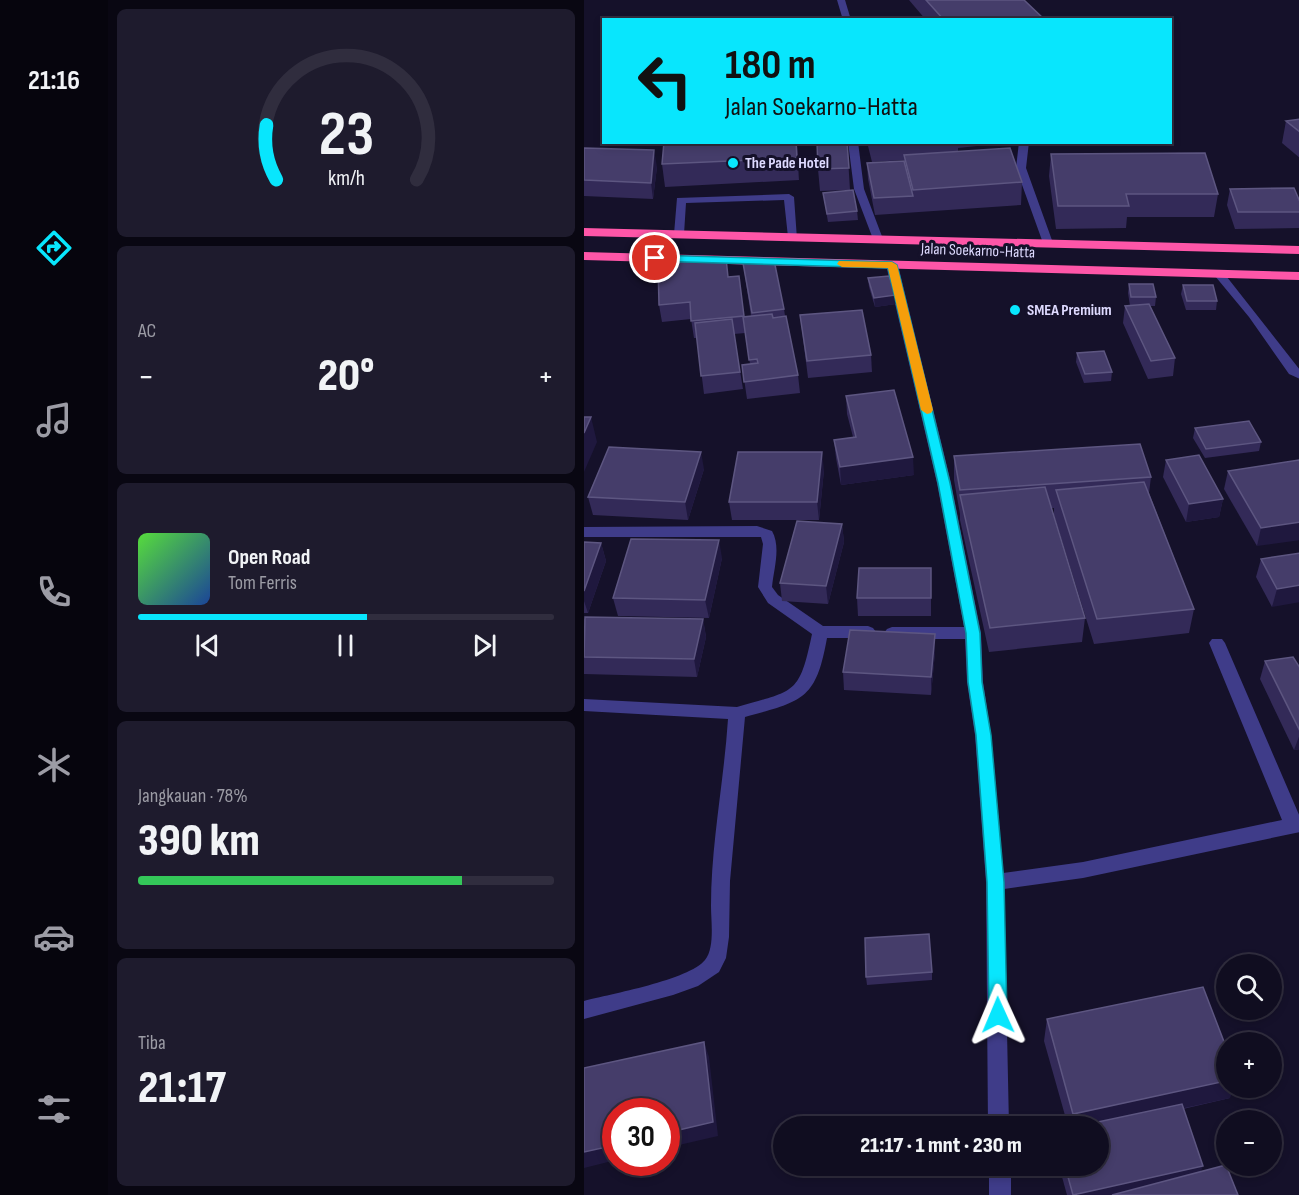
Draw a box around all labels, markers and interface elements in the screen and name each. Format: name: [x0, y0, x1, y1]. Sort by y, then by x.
text: 180 m: [725, 40, 816, 91]
icon: left: [626, 42, 704, 120]
text: 21:16: [28, 65, 80, 97]
text: Jalan Soekarno-Hatta: [725, 91, 918, 123]
text: 23: [318, 98, 374, 173]
place label: The Pade Hotel: [745, 154, 829, 173]
marker: The Pade Hotel: [726, 156, 740, 170]
text: km/h: [327, 166, 365, 191]
icon: directions: [33, 227, 75, 269]
pin: [629, 232, 680, 283]
street label: Jalan Soekarno-Hatta: [920, 239, 1035, 262]
icon: arrive: [638, 241, 671, 274]
place label: SMEA Premium: [1027, 301, 1112, 320]
marker: SMEA Premium: [1008, 303, 1022, 317]
text: AC: [138, 319, 156, 343]
text: 20°: [318, 349, 374, 404]
text: −: [138, 357, 154, 397]
text: +: [538, 357, 554, 397]
icon: music: [33, 399, 75, 441]
text: Open Road: [228, 544, 310, 571]
icon: phone: [33, 571, 75, 613]
text: Tom Ferris: [228, 571, 297, 595]
icon: previous: [191, 629, 224, 662]
icon: pause: [329, 629, 362, 662]
icon: next: [468, 629, 501, 662]
icon: climate: [33, 744, 75, 786]
text: Jangkauan · 78%: [138, 784, 248, 808]
text: 390 km: [138, 814, 260, 869]
icon: car: [33, 916, 75, 958]
map controls: [1216, 954, 1282, 1176]
button: search: [1216, 954, 1282, 1020]
position arrow: [966, 983, 1030, 1047]
text: Tiba: [138, 1031, 166, 1055]
button: +: [1216, 1032, 1282, 1098]
text: 21:17: [138, 1061, 226, 1116]
icon: filters: [33, 1088, 75, 1130]
speed limit sign: 30: [602, 1098, 680, 1176]
button: −: [1216, 1110, 1282, 1176]
text: 21:17 · 1 mnt · 230 m: [860, 1132, 1022, 1159]

